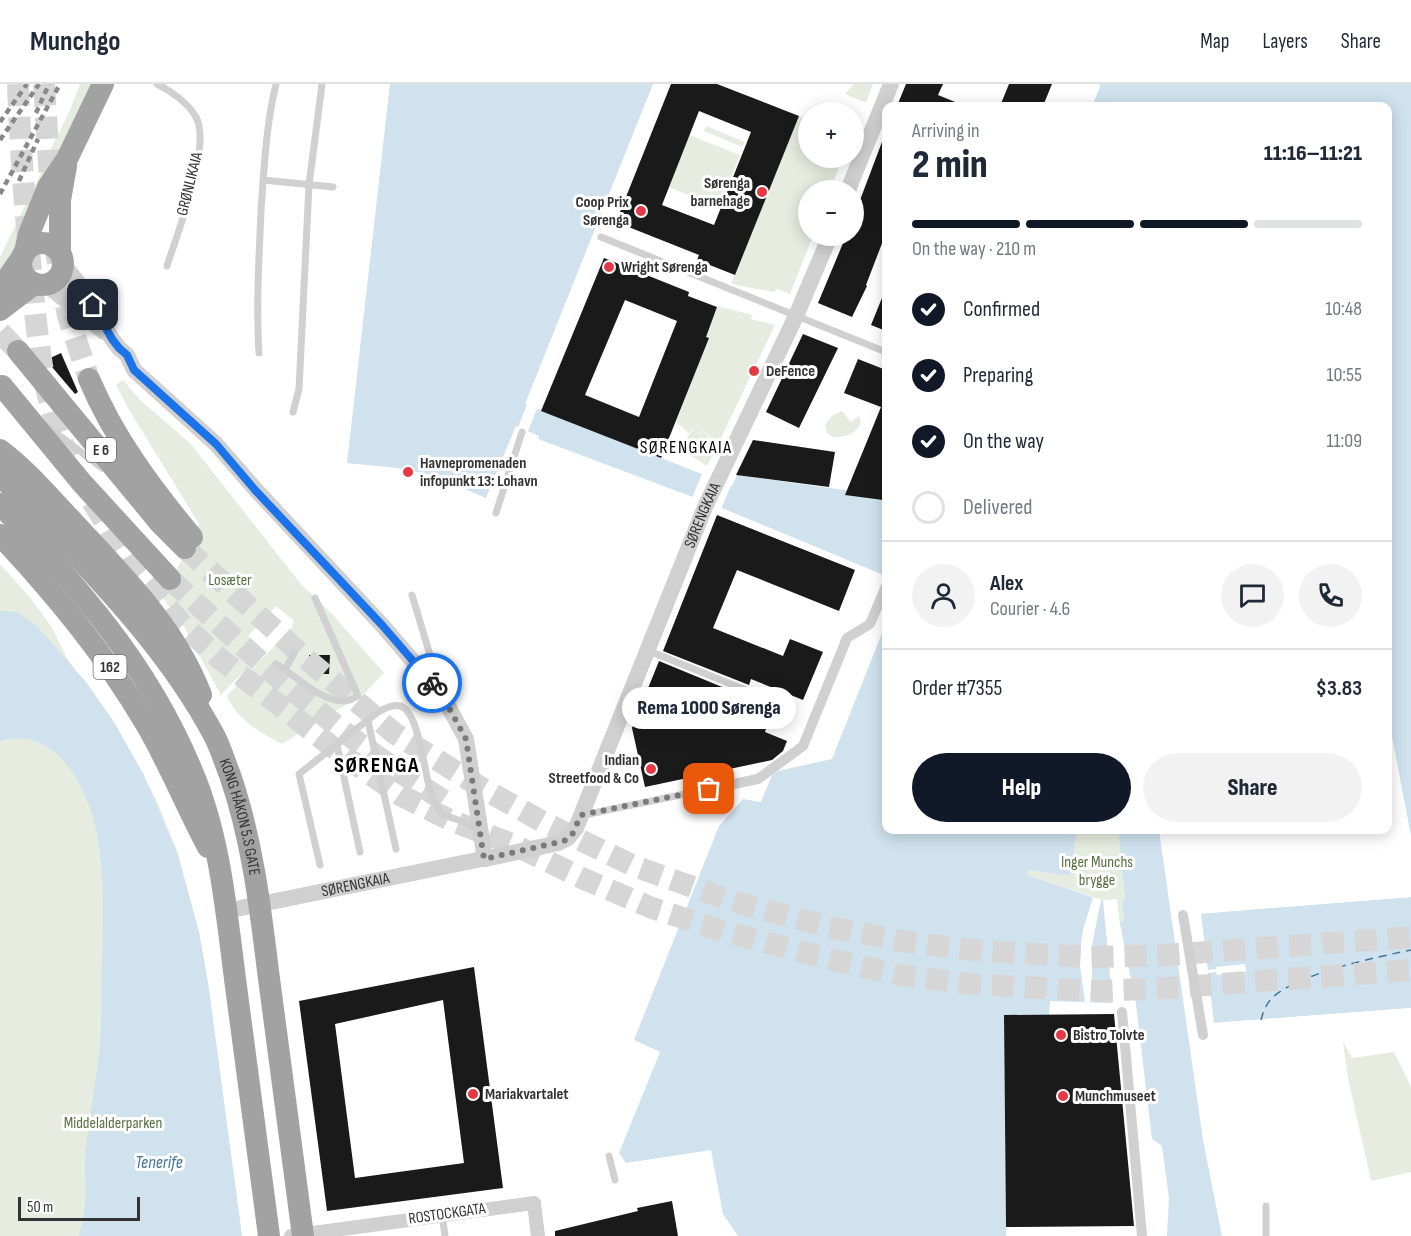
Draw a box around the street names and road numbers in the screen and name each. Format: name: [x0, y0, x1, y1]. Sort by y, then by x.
street label: GRØNLIKAIA: [173, 150, 207, 218]
road number: E 6: [86, 438, 116, 462]
street label: SØRENGKAIA: [680, 479, 725, 551]
road number: 162: [94, 655, 126, 679]
street label: KONG HÅKON 5.S GATE: [215, 756, 264, 877]
street label: SØRENGKAIA: [320, 869, 391, 901]
street label: ROSTOCKGATA: [407, 1199, 487, 1229]

